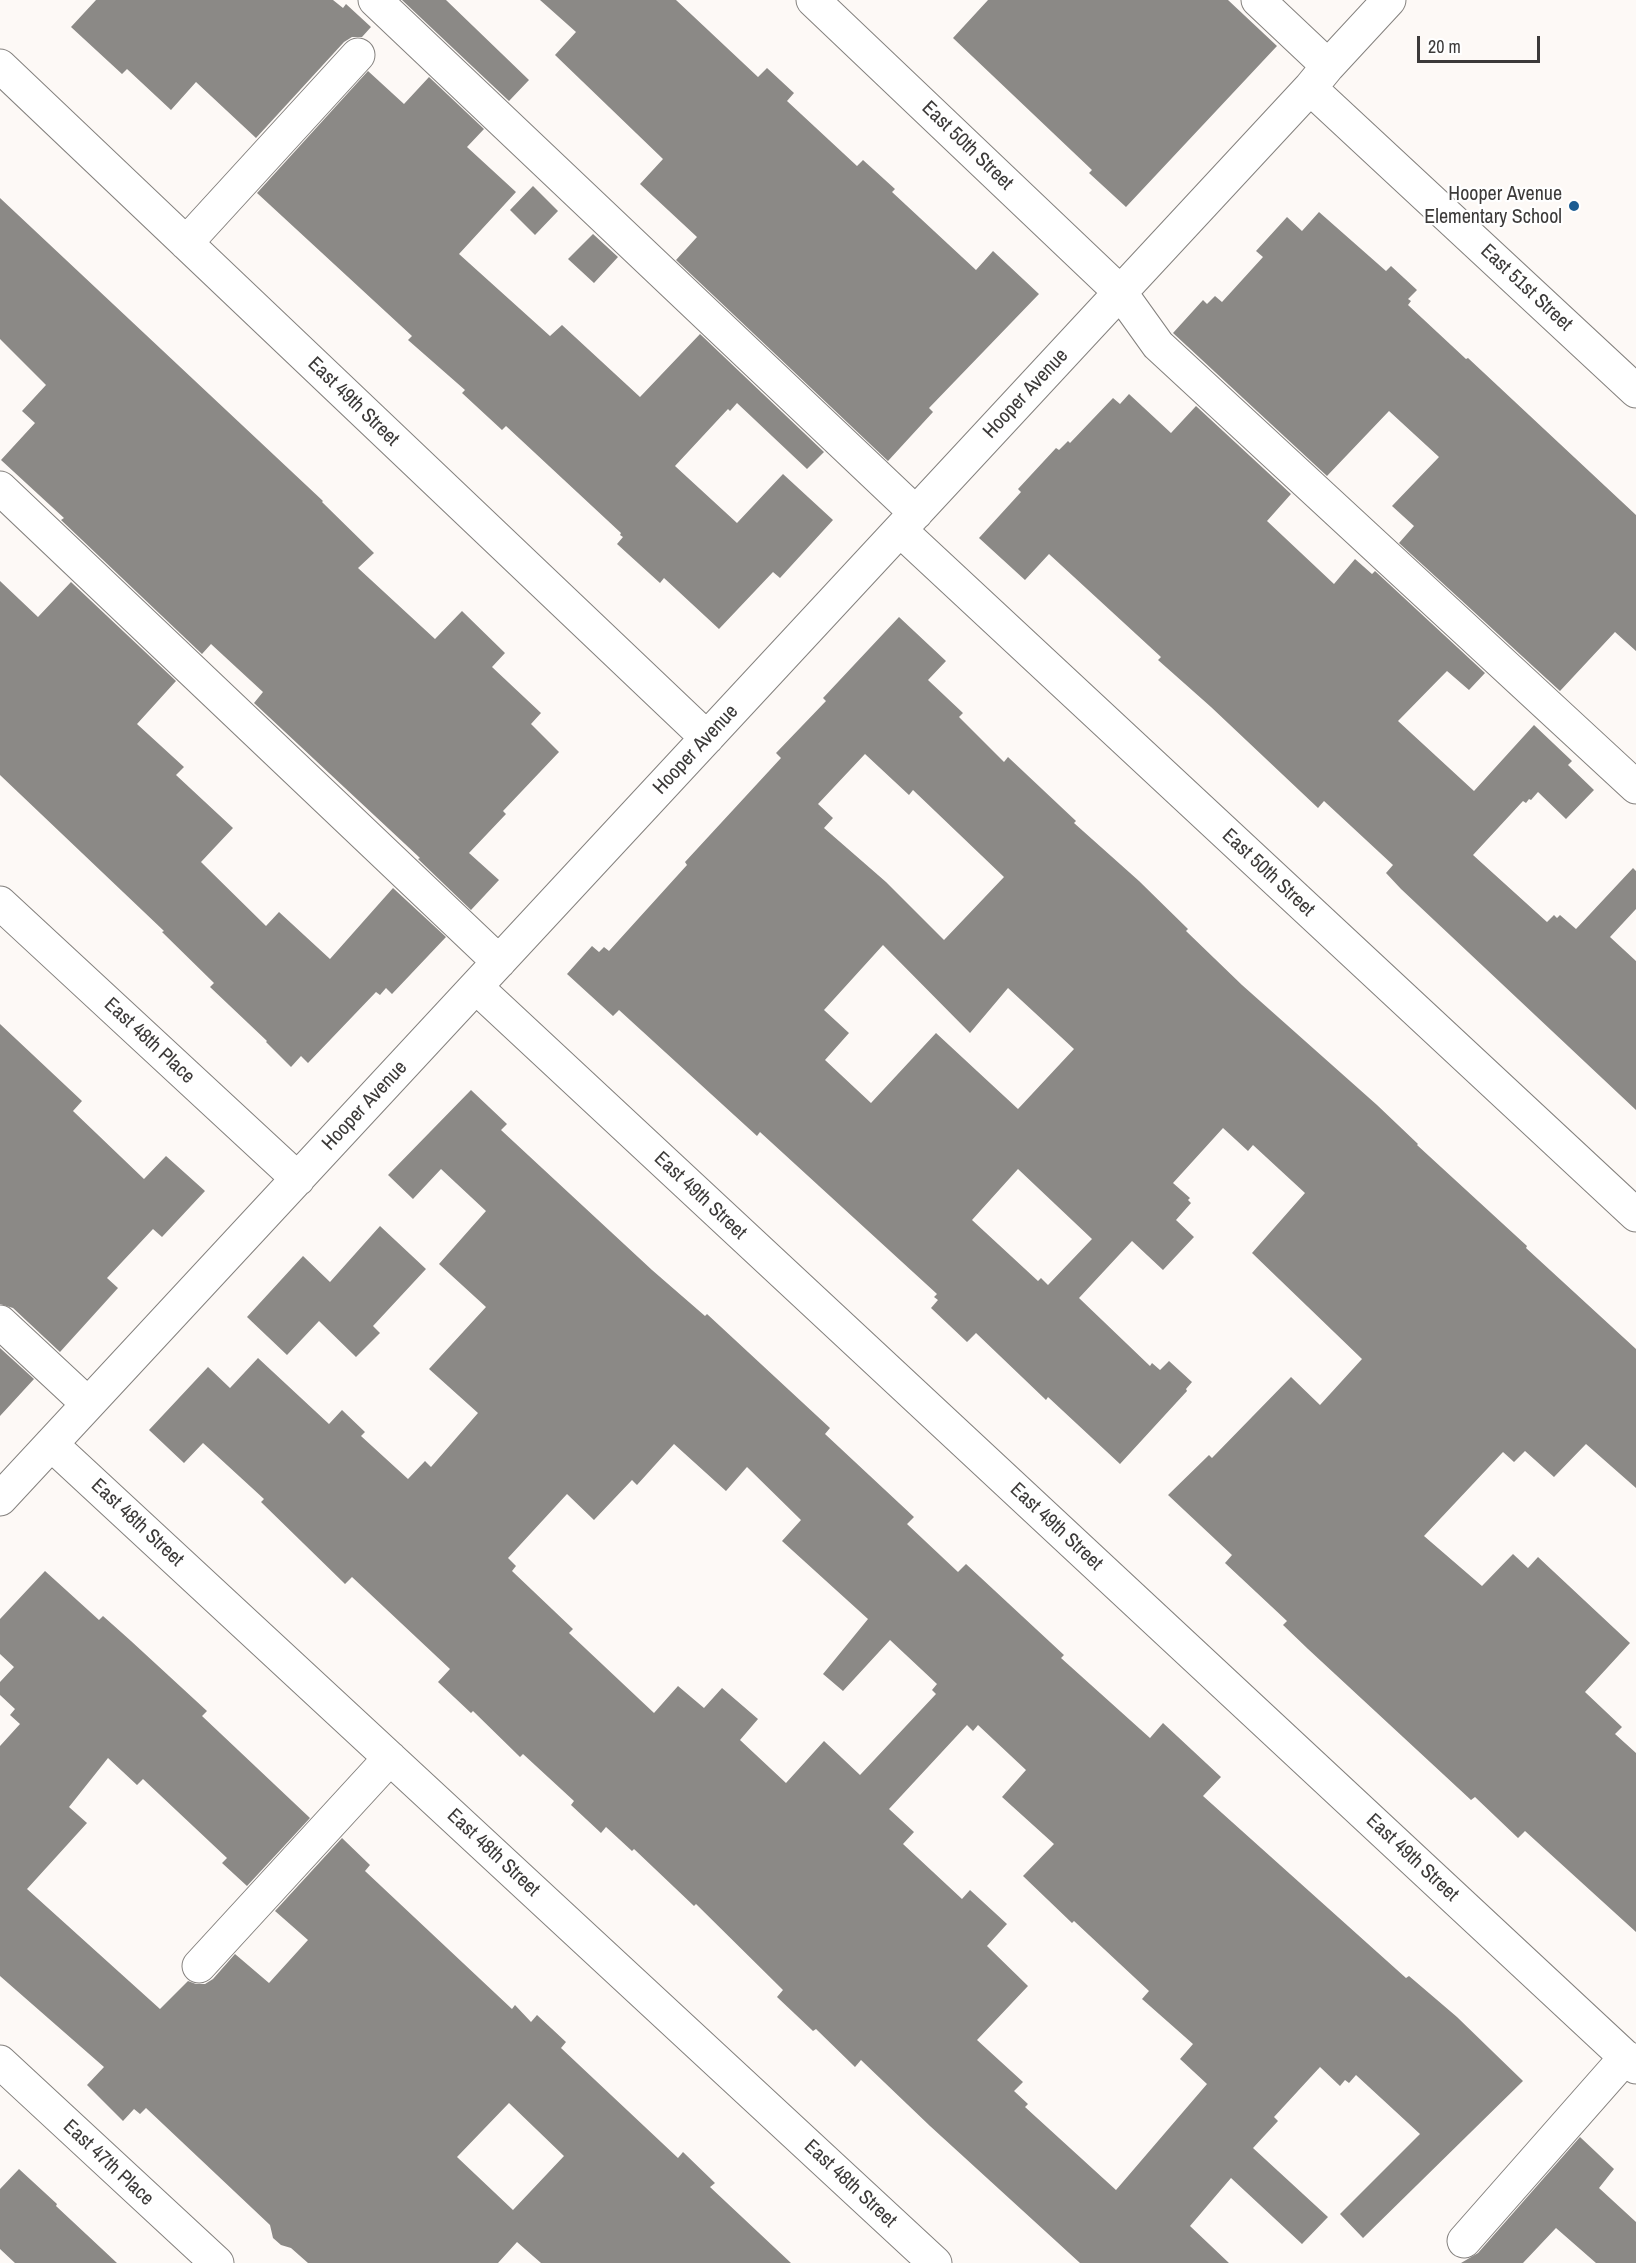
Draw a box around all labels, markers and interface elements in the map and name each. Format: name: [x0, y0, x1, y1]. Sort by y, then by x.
scale bar: [1420, 24, 1543, 62]
text: 20 m: [1428, 34, 1461, 59]
street label: East 50th Street: [916, 97, 1018, 195]
place label: Hooper Avenue Elementary School: [1424, 183, 1562, 230]
marker: Hooper Avenue Elementary School: [1567, 199, 1581, 213]
street label: East 51st Street: [1475, 239, 1577, 337]
street label: Hooper Avenue: [978, 344, 1074, 444]
street label: East 49th Street: [302, 353, 404, 451]
street label: Hooper Avenue: [648, 700, 744, 800]
street label: East 50th Street: [1217, 824, 1319, 922]
street label: East 48th Place: [99, 993, 199, 1089]
street label: Hooper Avenue: [317, 1056, 413, 1156]
street label: East 49th Street: [649, 1147, 751, 1245]
street label: East 48th Street: [86, 1474, 188, 1572]
street label: East 49th Street: [1005, 1478, 1107, 1576]
street label: East 48th Street: [442, 1804, 544, 1902]
street label: East 49th Street: [1361, 1809, 1463, 1907]
street label: East 47th Place: [58, 2115, 158, 2211]
street label: East 48th Street: [799, 2135, 901, 2233]

